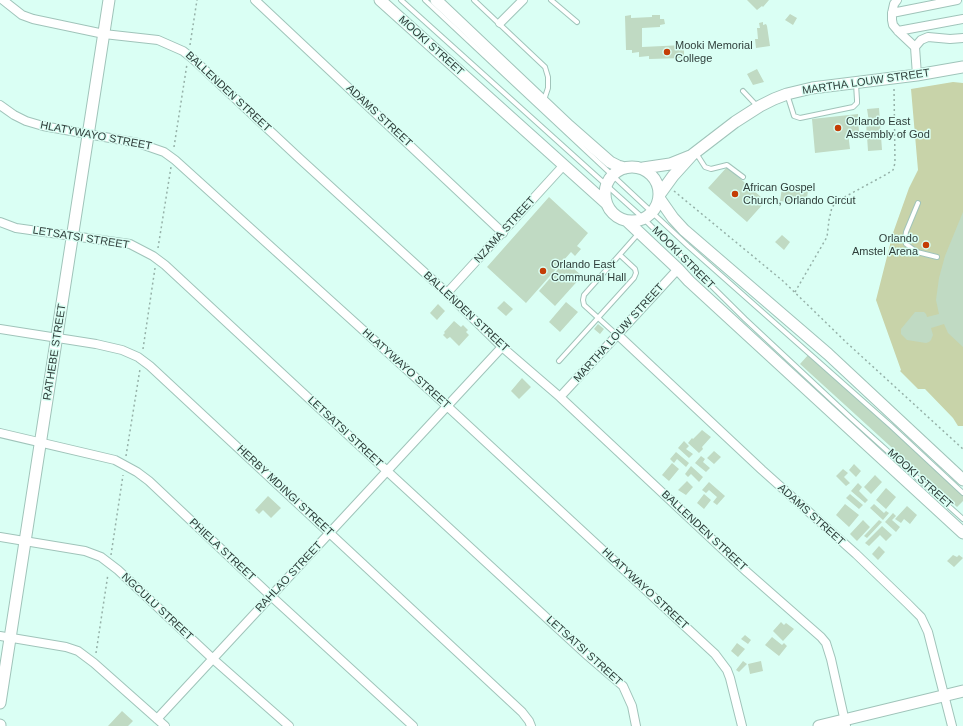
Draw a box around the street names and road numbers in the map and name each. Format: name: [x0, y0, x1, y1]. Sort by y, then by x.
street label: MOOKI STREET: [396, 13, 466, 79]
street label: BALLENDEN STREET: [183, 49, 273, 135]
street label: MARTHA LOUW STREET: [801, 67, 931, 97]
street label: ADAMS STREET: [343, 82, 415, 150]
street label: HLATYWAYO STREET: [39, 119, 153, 153]
street label: NZAMA STREET: [472, 194, 538, 266]
street label: LETSATSI STREET: [32, 224, 130, 252]
street label: MOOKI STREET: [649, 224, 717, 292]
street label: BALLENDEN STREET: [421, 269, 511, 355]
street label: MARTHA LOUW STREET: [571, 281, 667, 385]
street label: RATHEBE STREET: [41, 303, 69, 401]
street label: HLATYWAYO STREET: [359, 326, 453, 412]
street label: LETSATSI STREET: [305, 394, 385, 470]
street label: HERBY MDINGI STREET: [234, 443, 336, 539]
street label: MOOKI STREET: [885, 446, 955, 512]
street label: ADAMS STREET: [775, 481, 847, 549]
street label: BALLENDEN STREET: [659, 488, 749, 574]
street label: PHIELA STREET: [186, 516, 258, 584]
street label: RAHLAO STREET: [253, 539, 325, 615]
street label: HLATYWAYO STREET: [599, 545, 691, 633]
street label: NGCULU STREET: [119, 570, 195, 644]
street label: LETSATSI STREET: [543, 613, 625, 689]

